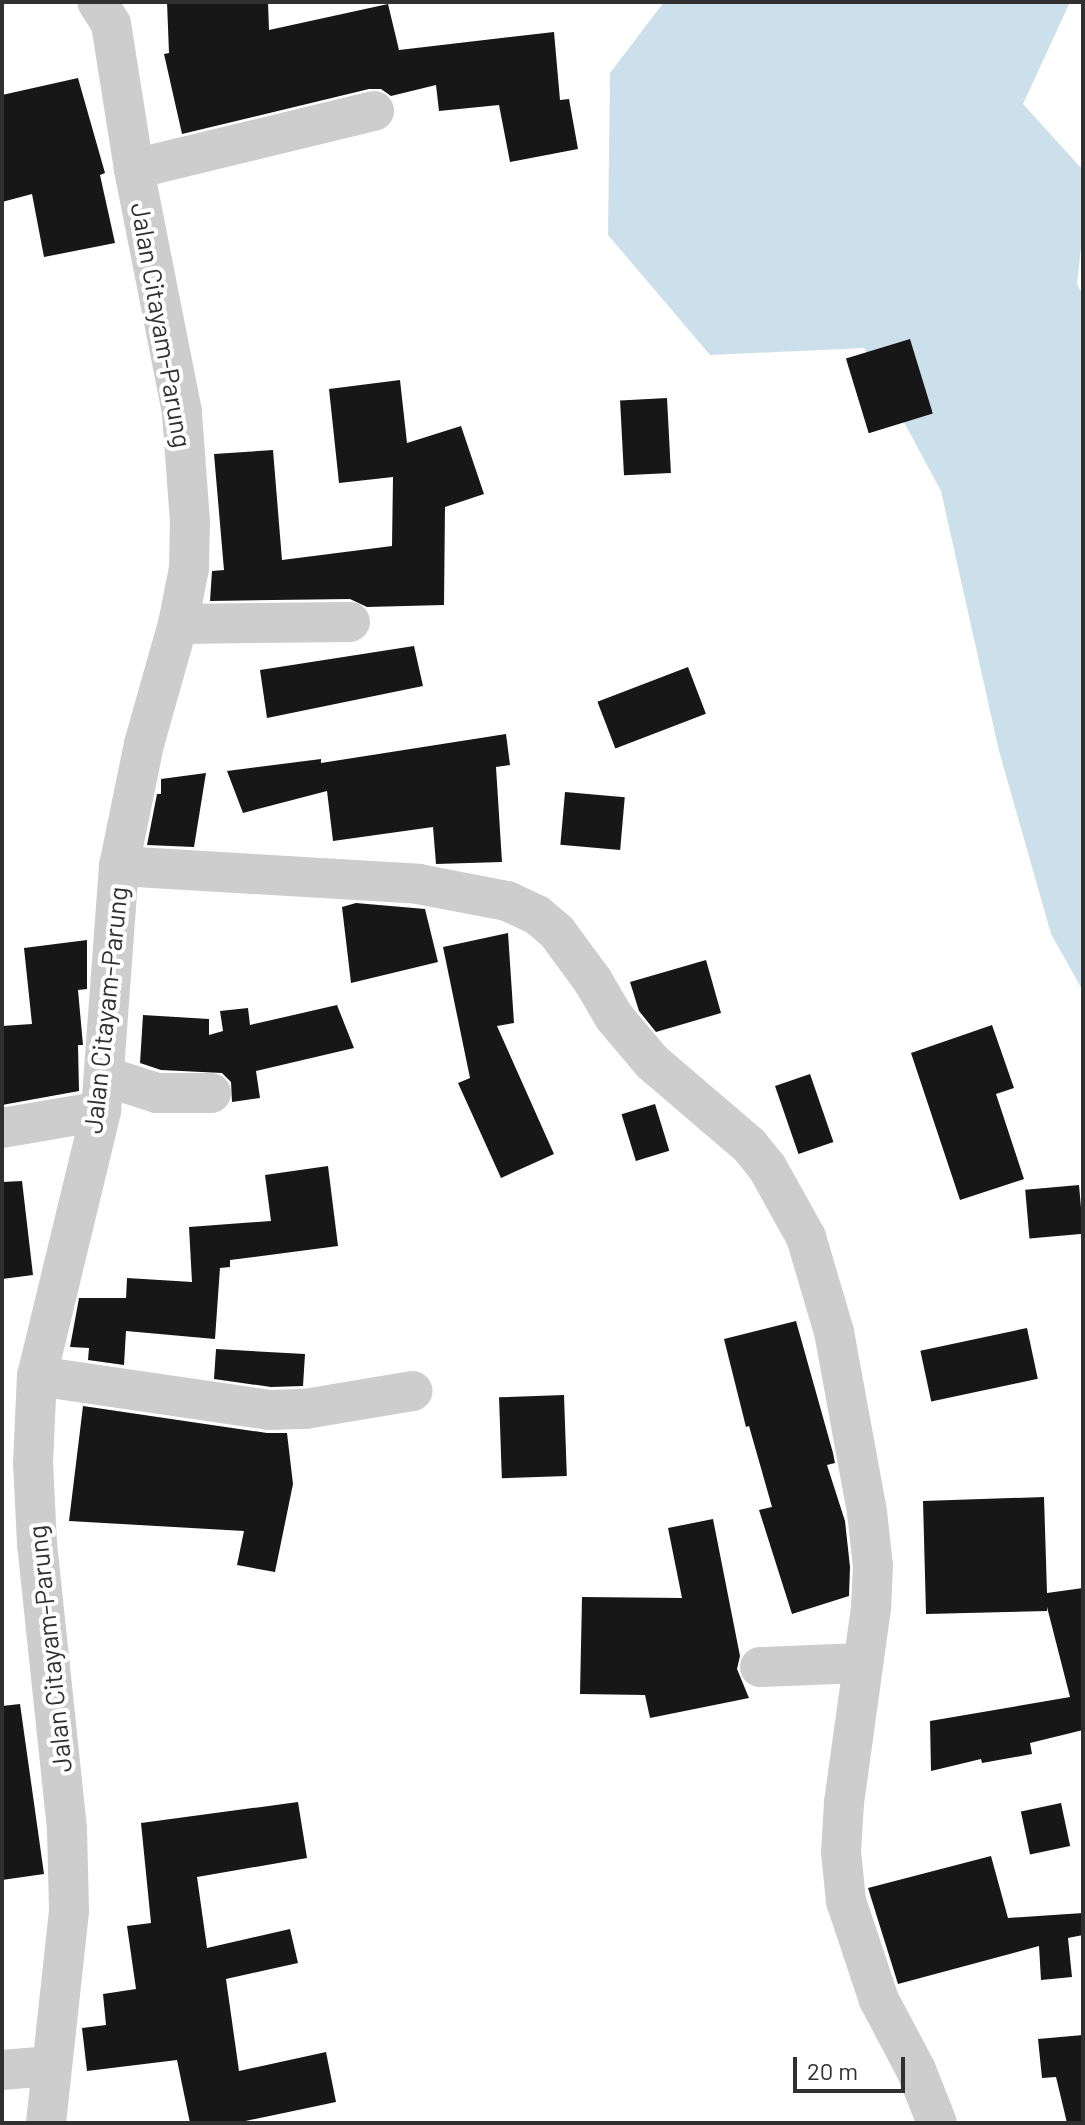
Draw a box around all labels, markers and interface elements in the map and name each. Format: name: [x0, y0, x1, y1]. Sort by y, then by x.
street label: Jalan Citayam-Parung: [125, 200, 199, 450]
street label: Jalan Citayam-Parung: [77, 885, 133, 1135]
street label: Jalan Citayam-Parung: [21, 1524, 77, 1774]
scale bar: [797, 2041, 909, 2091]
text: 20 m: [807, 2056, 858, 2085]

